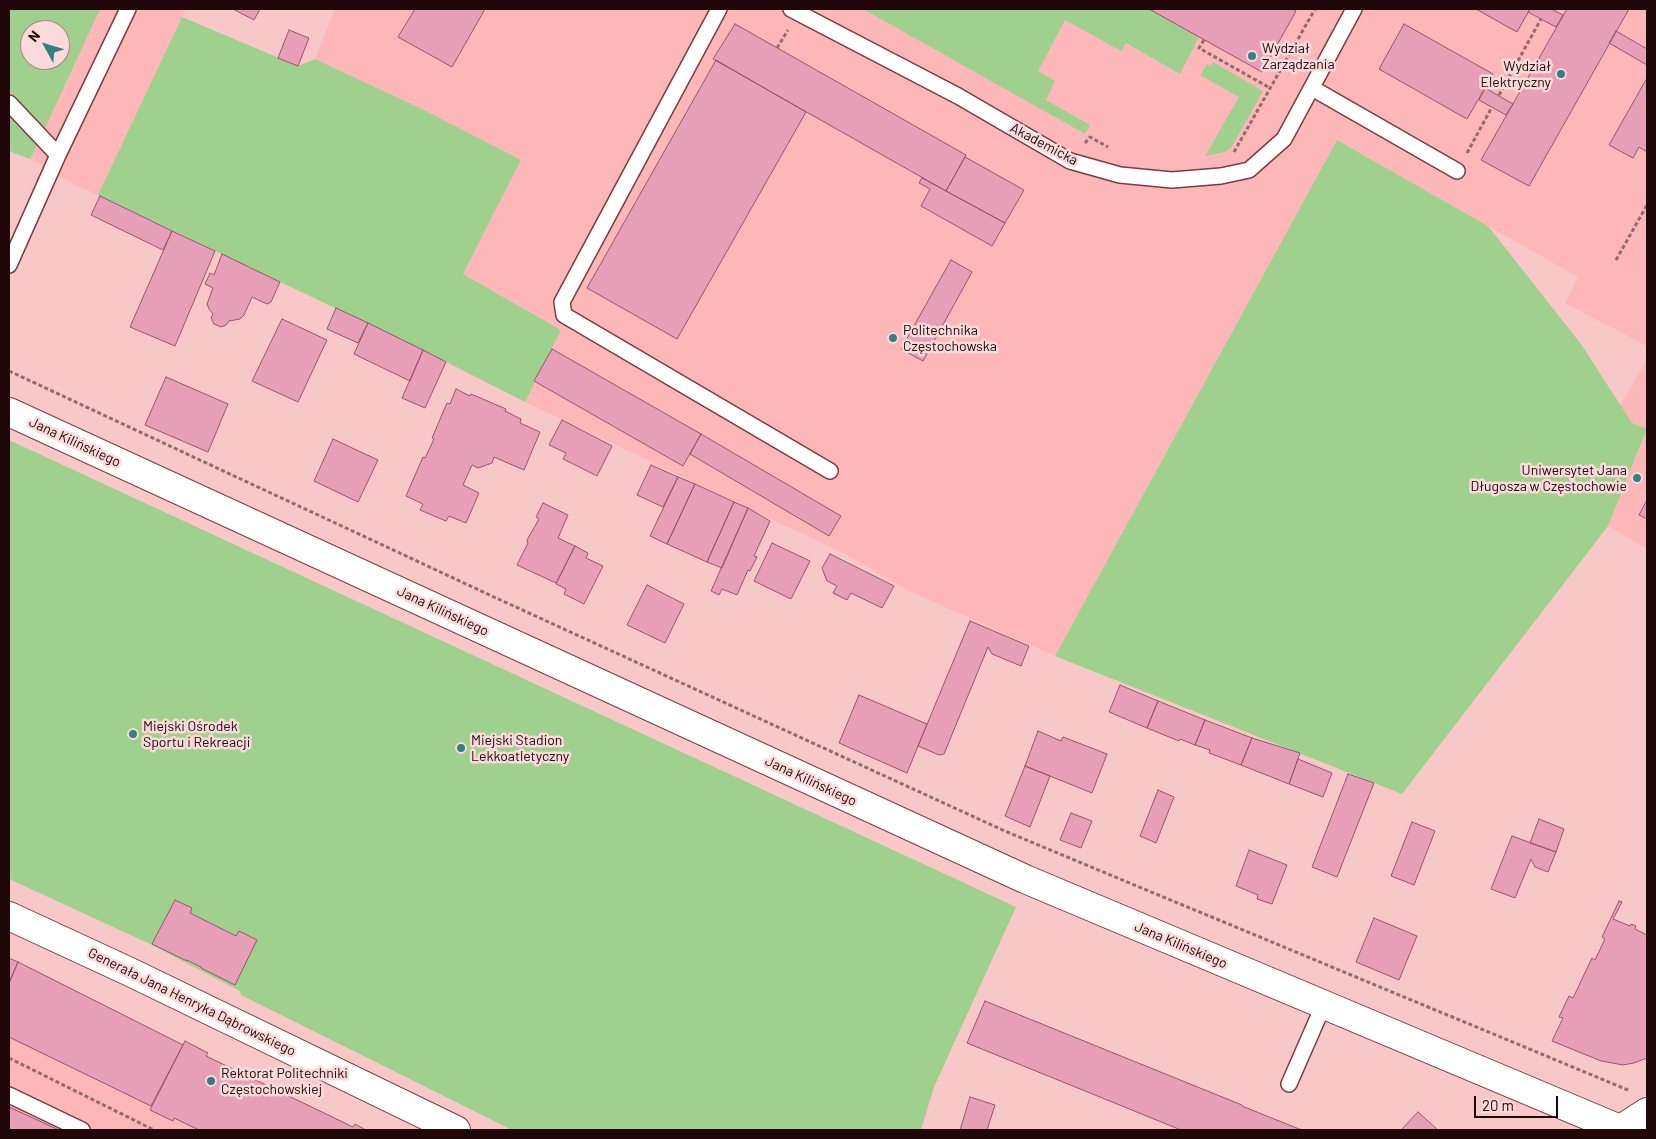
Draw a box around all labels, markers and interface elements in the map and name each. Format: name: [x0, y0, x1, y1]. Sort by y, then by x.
north arrow: [20, 20, 70, 70]
text: N: [24, 27, 43, 45]
place label: Wydział Zarządzania: [1262, 40, 1335, 72]
marker: Wydział Zarządzania: [1246, 50, 1258, 62]
place label: Wydział Elektryczny: [1481, 58, 1551, 90]
marker: Wydział Elektryczny: [1555, 68, 1567, 80]
street label: Akademicka: [1007, 119, 1081, 169]
place label: Politechnika Częstochowska: [903, 322, 997, 354]
marker: Politechnika Częstochowska: [887, 332, 899, 344]
street label: Jana Kilińskiego: [27, 413, 123, 471]
place label: Uniwersytet Jana Długosza w Częstochowie: [1471, 462, 1627, 494]
marker: Uniwersytet Jana Długosza w Częstochowie: [1631, 472, 1643, 484]
street label: Jana Kilińskiego: [395, 582, 491, 640]
place label: Miejski Ośrodek Sportu i Rekreacji: [143, 718, 250, 750]
marker: Miejski Ośrodek Sportu i Rekreacji: [127, 728, 139, 740]
place label: Miejski Stadion Lekkoatletyczny: [471, 732, 569, 764]
marker: Miejski Stadion Lekkoatletyczny: [455, 742, 467, 754]
street label: Jana Kilińskiego: [763, 752, 859, 810]
street label: Jana Kilińskiego: [1132, 918, 1230, 972]
street label: Generała Jana Henryka Dąbrowskiego: [85, 944, 299, 1060]
place label: Rektorat Politechniki Częstochowskiej: [221, 1065, 348, 1098]
marker: Rektorat Politechniki Częstochowskiej: [205, 1075, 217, 1087]
scale bar: [1476, 1086, 1560, 1118]
text: 20 m: [1482, 1096, 1514, 1114]

